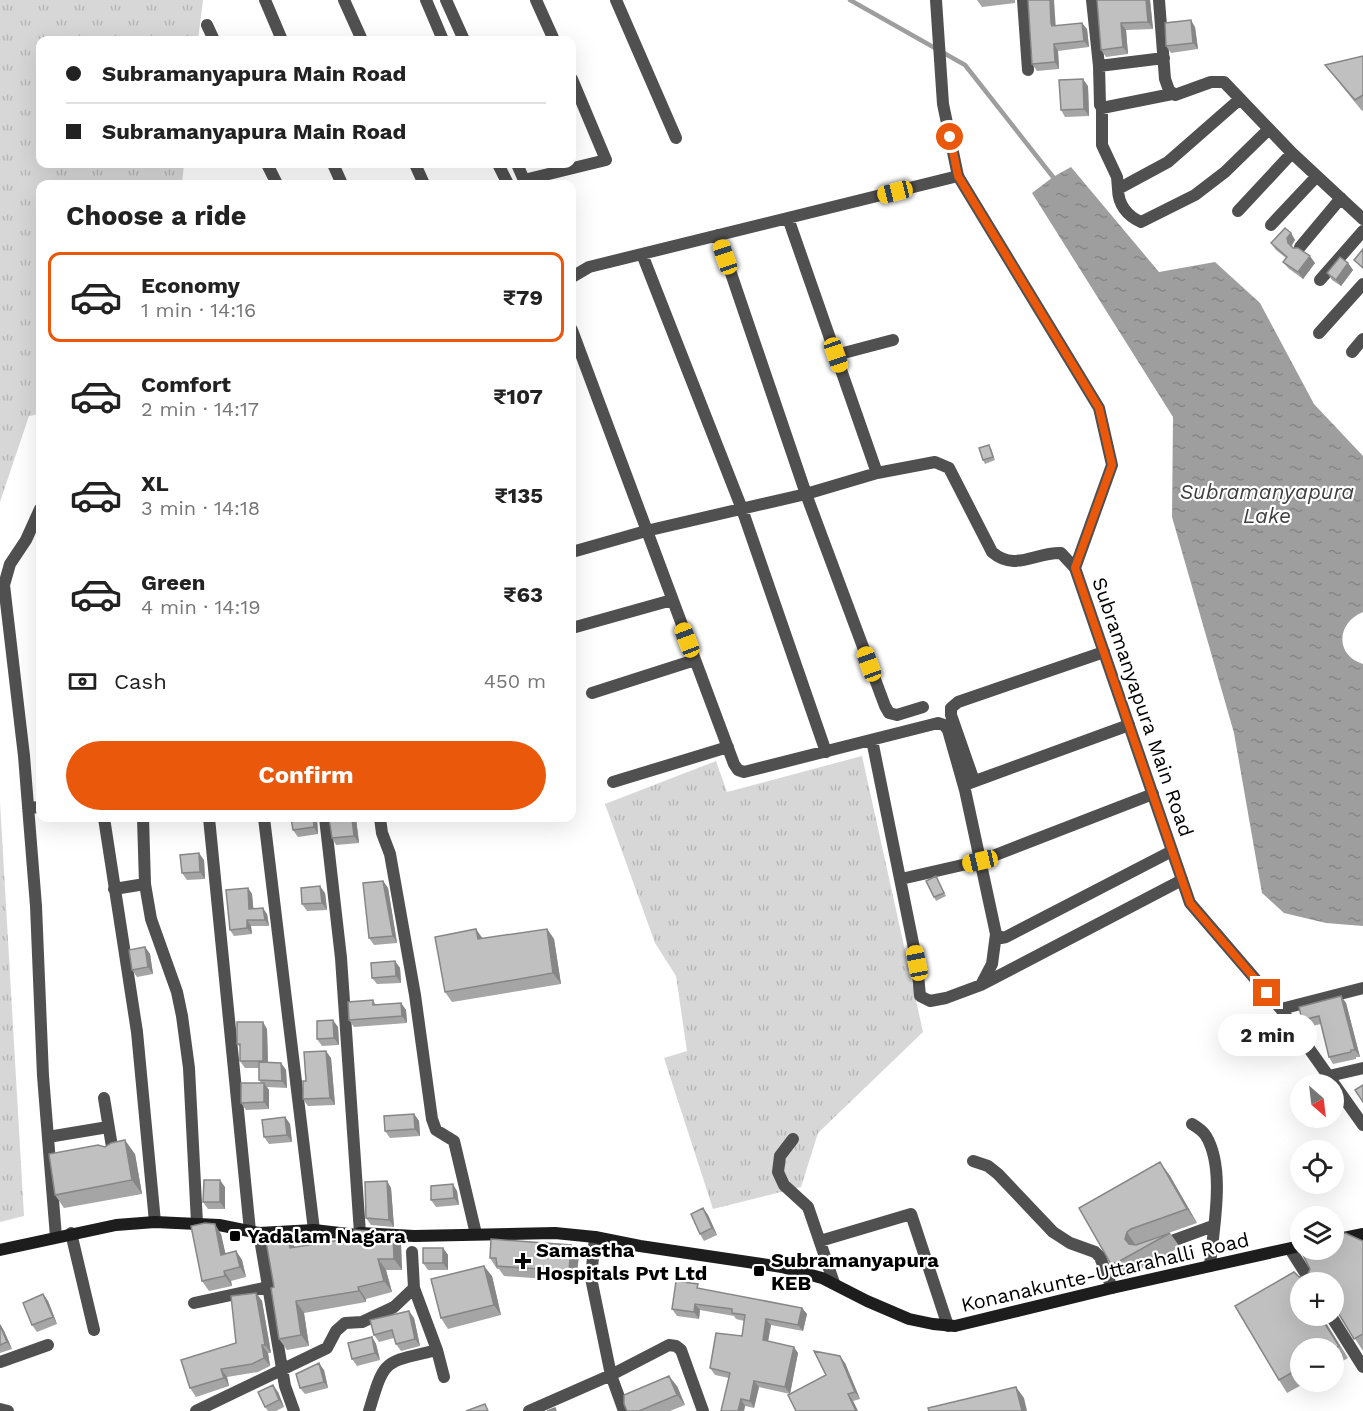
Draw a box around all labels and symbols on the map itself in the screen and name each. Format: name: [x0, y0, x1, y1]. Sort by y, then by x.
route start: [936, 123, 963, 150]
car: [875, 179, 915, 205]
car: [711, 237, 739, 277]
car: [822, 335, 850, 375]
water label: Subramanyapura Lake: [1180, 479, 1354, 528]
street label: Subramanyapura Main Road: [1087, 574, 1199, 840]
car: [672, 620, 702, 660]
car: [854, 644, 884, 684]
car: [960, 848, 1000, 874]
car: [905, 944, 929, 982]
route end: [1253, 979, 1280, 1006]
callout: 2 min: [1218, 1014, 1316, 1056]
north arrow: [1290, 1074, 1344, 1128]
place label: Yadalam Nagara: [247, 1224, 406, 1248]
street label: Konanakunte-Uttarahalli Road: [959, 1227, 1251, 1317]
marker: Yadalam Nagara: [228, 1229, 242, 1243]
place label: Samastha Hospitals Pvt Ltd: [536, 1238, 707, 1285]
place label: Subramanyapura KEB: [771, 1248, 939, 1295]
marker: Samastha Hospitals Pvt Ltd: [514, 1252, 532, 1270]
marker: Subramanyapura KEB: [752, 1264, 766, 1278]

